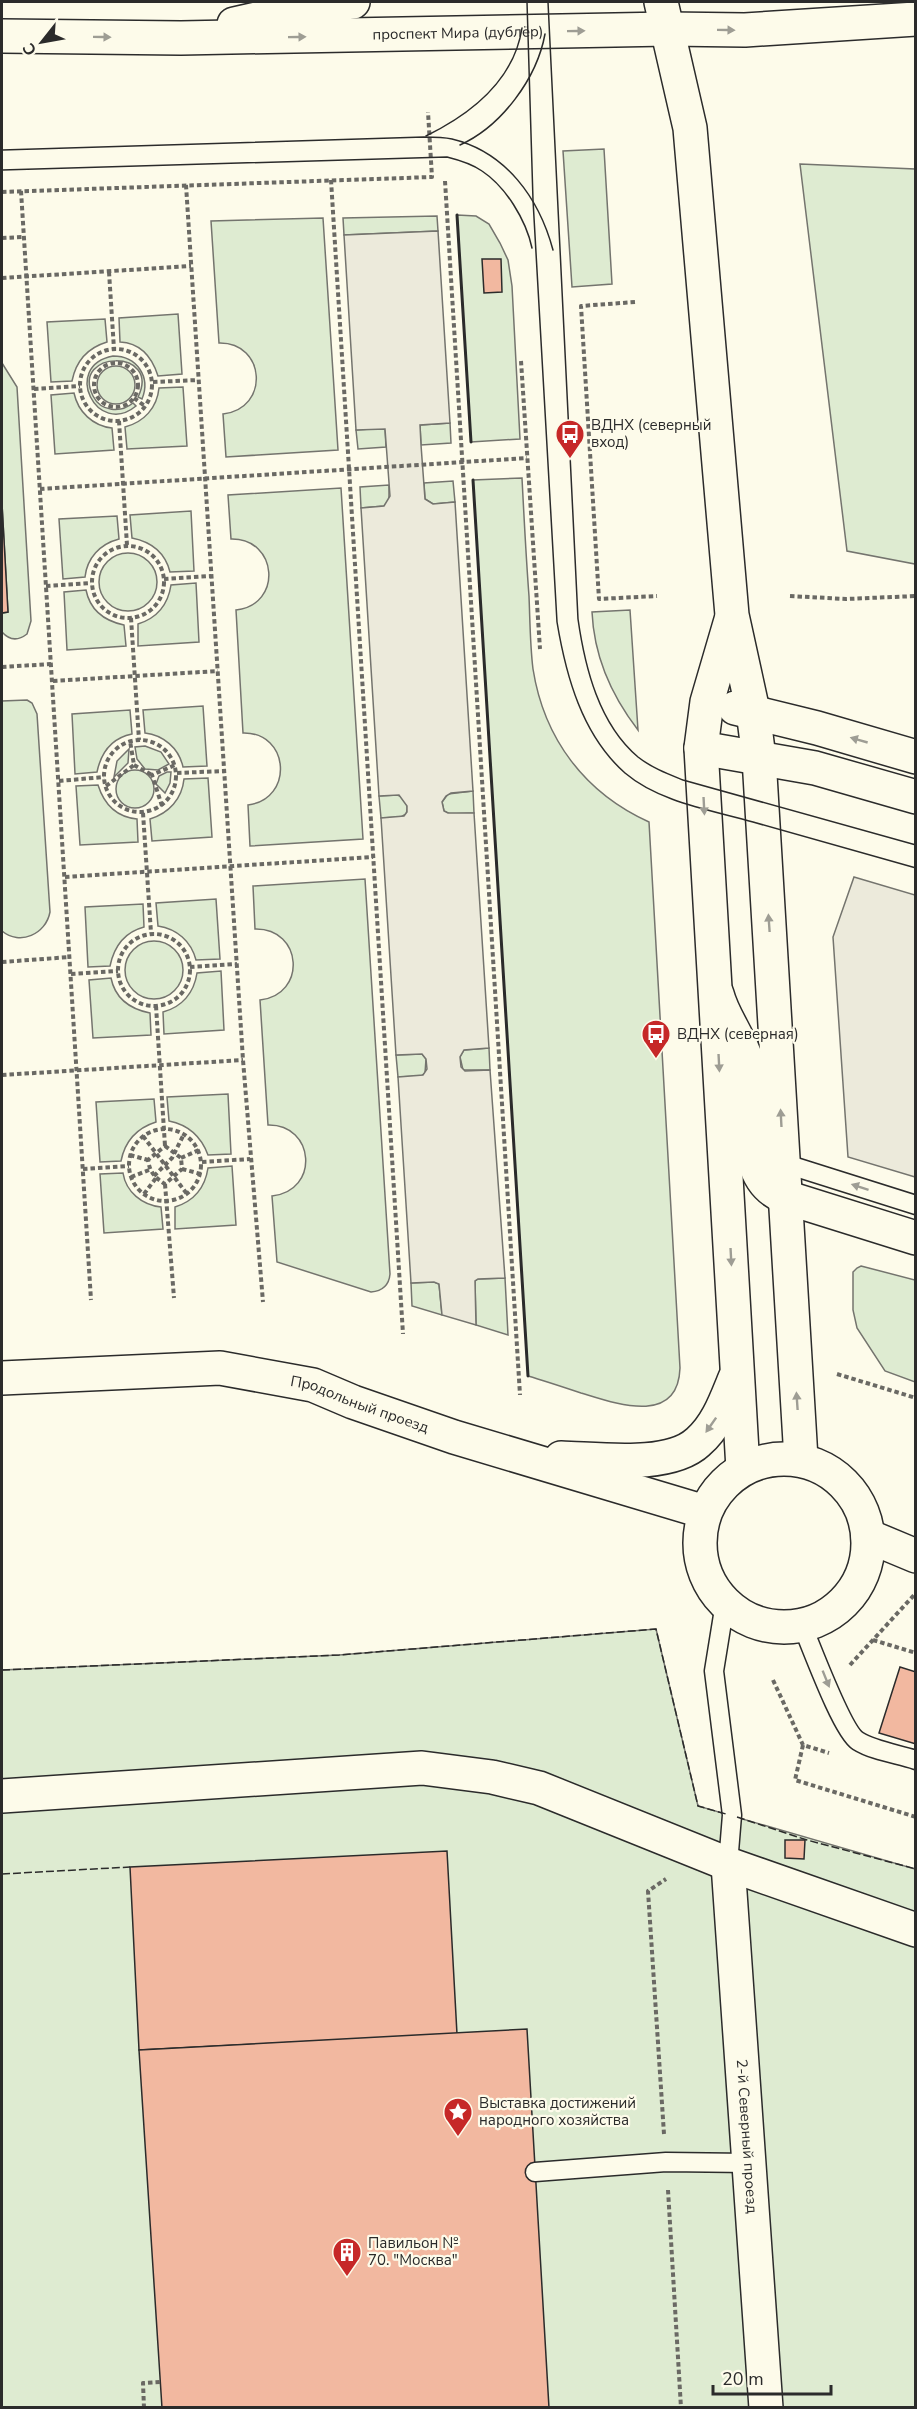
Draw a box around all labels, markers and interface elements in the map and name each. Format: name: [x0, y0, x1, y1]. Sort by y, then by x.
north arrow: [12, 12, 72, 72]
street label: проспект Мира (дублёр): [372, 21, 544, 44]
one-way arrow: [716, 25, 735, 35]
one-way arrow: [566, 27, 585, 36]
one-way arrow: [92, 32, 111, 42]
one-way arrow: [287, 32, 306, 41]
text: С: [18, 39, 42, 60]
place label: ВДНХ (северный вход): [591, 415, 711, 452]
bus stop icon: ВДНХ (северный вход): [554, 418, 586, 460]
one-way arrow: [850, 735, 868, 745]
one-way arrow: [699, 797, 708, 816]
one-way arrow: [764, 914, 773, 933]
bus stop icon: ВДНХ (северная): [640, 1018, 672, 1060]
place label: ВДНХ (северная): [677, 1024, 799, 1044]
one-way arrow: [715, 1053, 724, 1072]
one-way arrow: [776, 1108, 785, 1127]
one-way arrow: [851, 1182, 869, 1191]
one-way arrow: [726, 1248, 735, 1267]
street label: Продольный проезд: [289, 1371, 432, 1438]
one-way arrow: [792, 1391, 801, 1410]
one-way arrow: [705, 1417, 717, 1433]
one-way arrow: [822, 1670, 831, 1688]
street label: 2-й Северный проезд: [732, 2059, 762, 2214]
place label: Выставка достижений народного хозяйства: [479, 2093, 636, 2130]
place icon: Выставка достижений народного хозяйства: [442, 2096, 474, 2138]
place label: Павильон № 70. "Москва": [368, 2233, 458, 2270]
building icon: Павильон № 70. "Москва": [331, 2236, 363, 2278]
scale bar: [713, 2358, 832, 2396]
text: 20 m: [722, 2367, 764, 2391]

